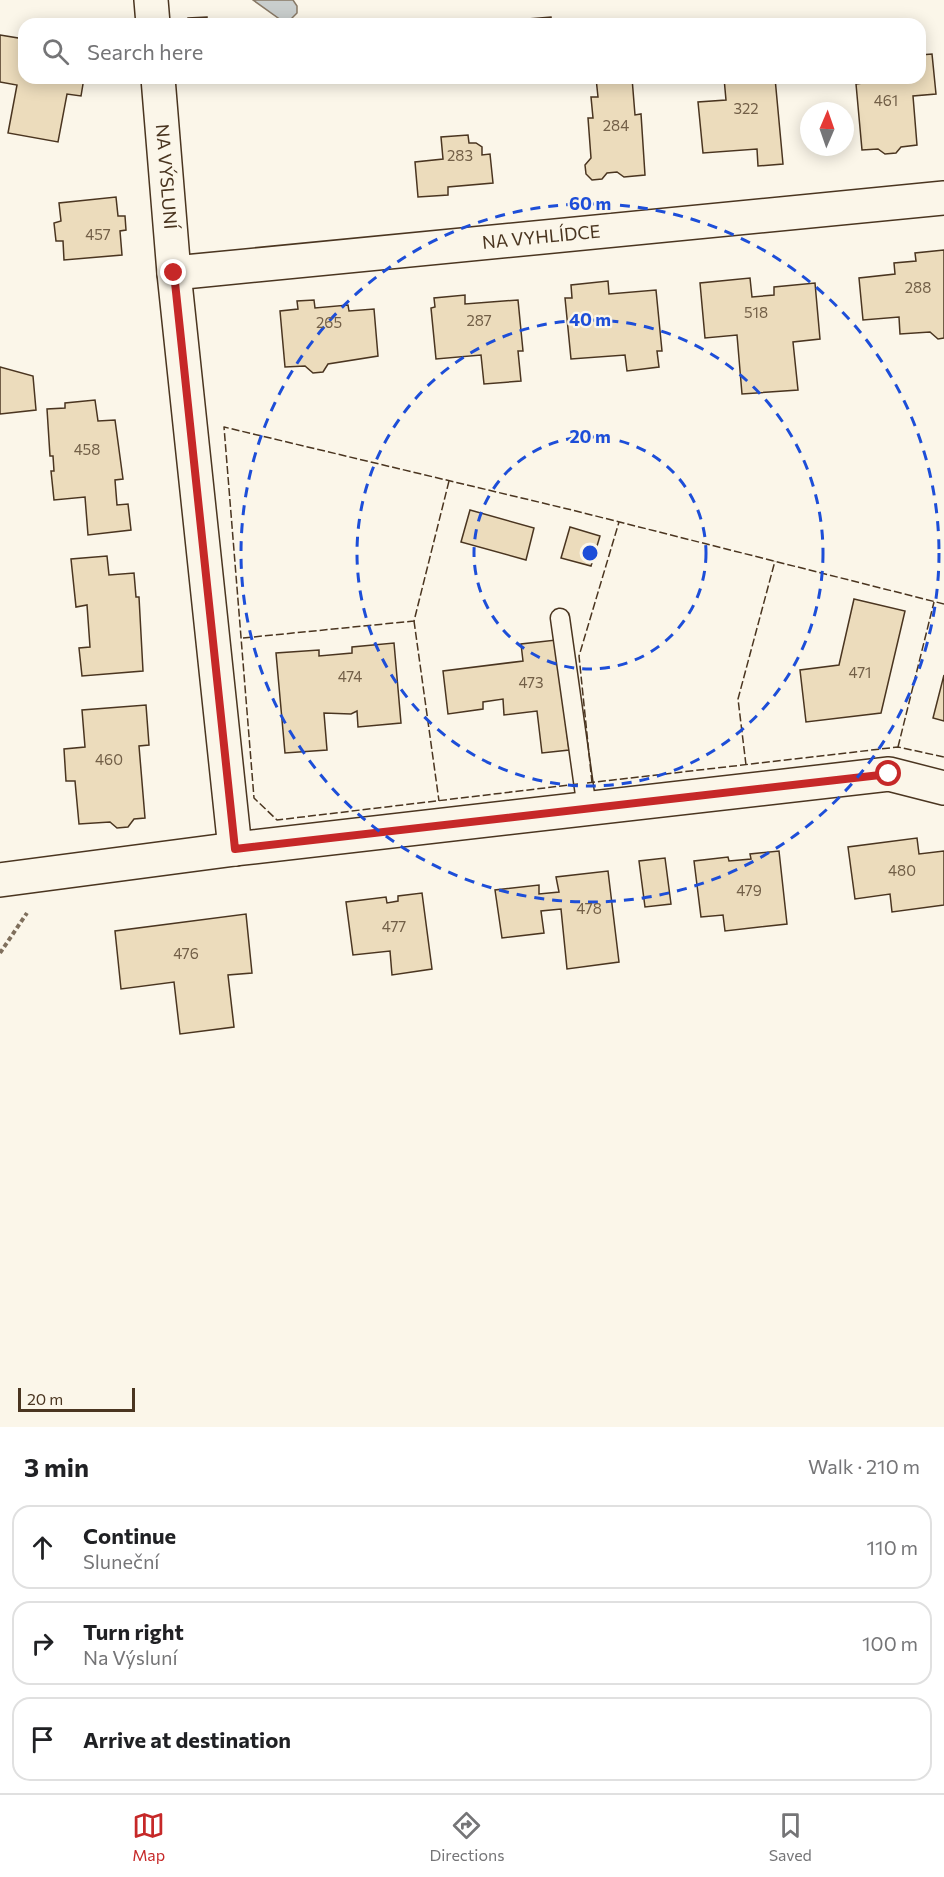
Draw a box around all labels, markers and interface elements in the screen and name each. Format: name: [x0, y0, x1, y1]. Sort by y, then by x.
search box: [18, 18, 926, 84]
icon: search: [39, 35, 72, 68]
text: Search here: [87, 38, 203, 65]
house number: 461: [874, 91, 898, 109]
house number: 322: [733, 99, 759, 117]
north arrow: [800, 102, 854, 156]
house number: 284: [603, 116, 629, 134]
street label: NA VÝSLUNÍ: [152, 123, 182, 231]
house number: 283: [447, 146, 473, 164]
text: 60 m: [569, 192, 611, 214]
street label: NA VYHLÍDCE: [481, 220, 601, 253]
house number: 457: [85, 225, 111, 243]
route end: [160, 259, 186, 285]
house number: 288: [905, 278, 931, 296]
house number: 518: [744, 303, 768, 321]
text: 40 m: [569, 308, 611, 330]
house number: 287: [466, 311, 492, 329]
house number: 265: [316, 313, 342, 331]
text: 20 m: [569, 425, 611, 447]
house number: 458: [74, 440, 100, 458]
centre of rings: [580, 543, 600, 563]
house number: 471: [848, 663, 872, 681]
house number: 474: [338, 667, 362, 685]
house number: 473: [518, 673, 544, 691]
house number: 460: [95, 750, 123, 768]
route start: [875, 760, 901, 786]
house number: 480: [888, 861, 916, 879]
house number: 479: [736, 881, 762, 899]
house number: 478: [576, 899, 602, 917]
house number: 477: [382, 917, 406, 935]
house number: 476: [173, 944, 199, 962]
scale bar: [18, 1385, 135, 1412]
text: 20 m: [27, 1389, 63, 1408]
text: 3 min: [24, 1451, 89, 1482]
text: Walk · 210 m: [808, 1454, 920, 1478]
text: Continue: [83, 1522, 176, 1549]
icon: ahead: [26, 1531, 59, 1564]
text: 110 m: [867, 1535, 918, 1559]
text: Sluneční: [83, 1549, 159, 1573]
text: Turn right: [83, 1618, 184, 1645]
icon: right: [26, 1627, 59, 1660]
text: 100 m: [862, 1631, 918, 1655]
text: Na Výsluní: [83, 1645, 178, 1669]
icon: arrive: [26, 1723, 59, 1756]
text: Arrive at destination: [83, 1726, 291, 1753]
tab: Map: [132, 1809, 165, 1864]
tab: Directions: [429, 1809, 504, 1864]
tab: Saved: [769, 1809, 812, 1864]

